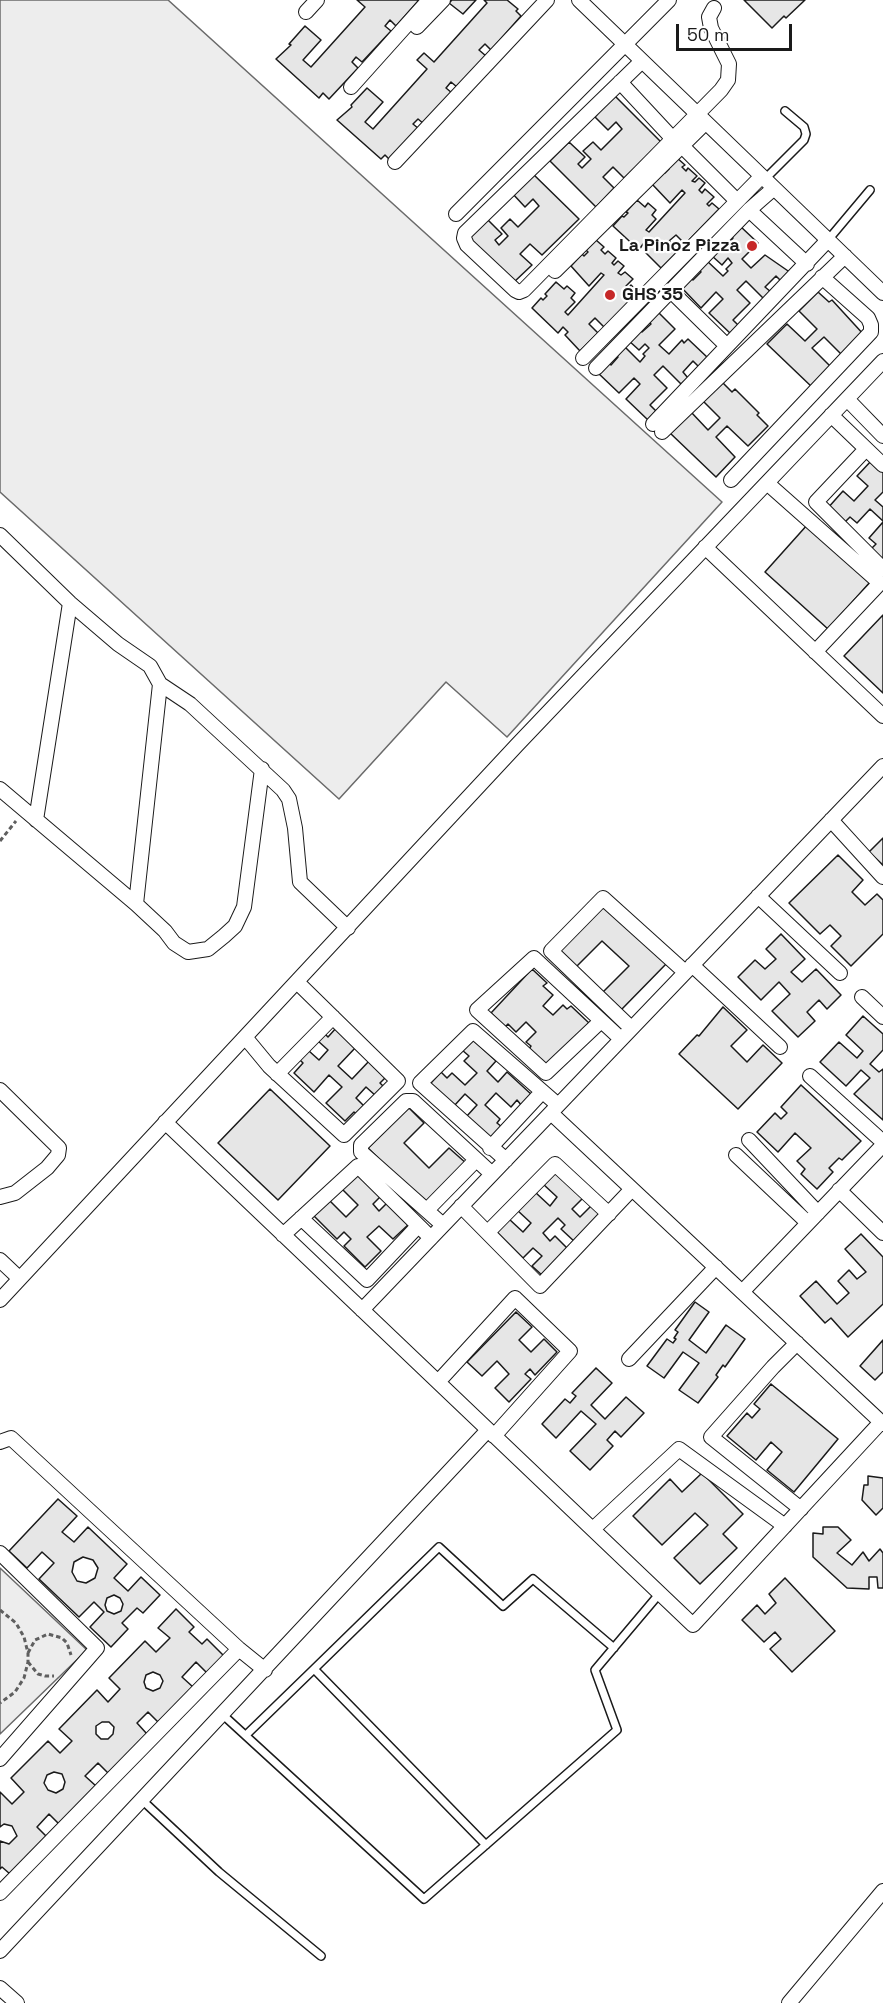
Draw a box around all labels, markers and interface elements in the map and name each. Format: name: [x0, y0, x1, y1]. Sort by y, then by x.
scale bar: [679, 12, 794, 50]
text: 50 m: [687, 23, 729, 46]
place label: La Pinoz Pizza: [619, 235, 740, 257]
marker: La Pinoz Pizza: [745, 239, 759, 253]
place label: GHS 35: [622, 284, 683, 306]
marker: GHS 35: [603, 288, 617, 302]

